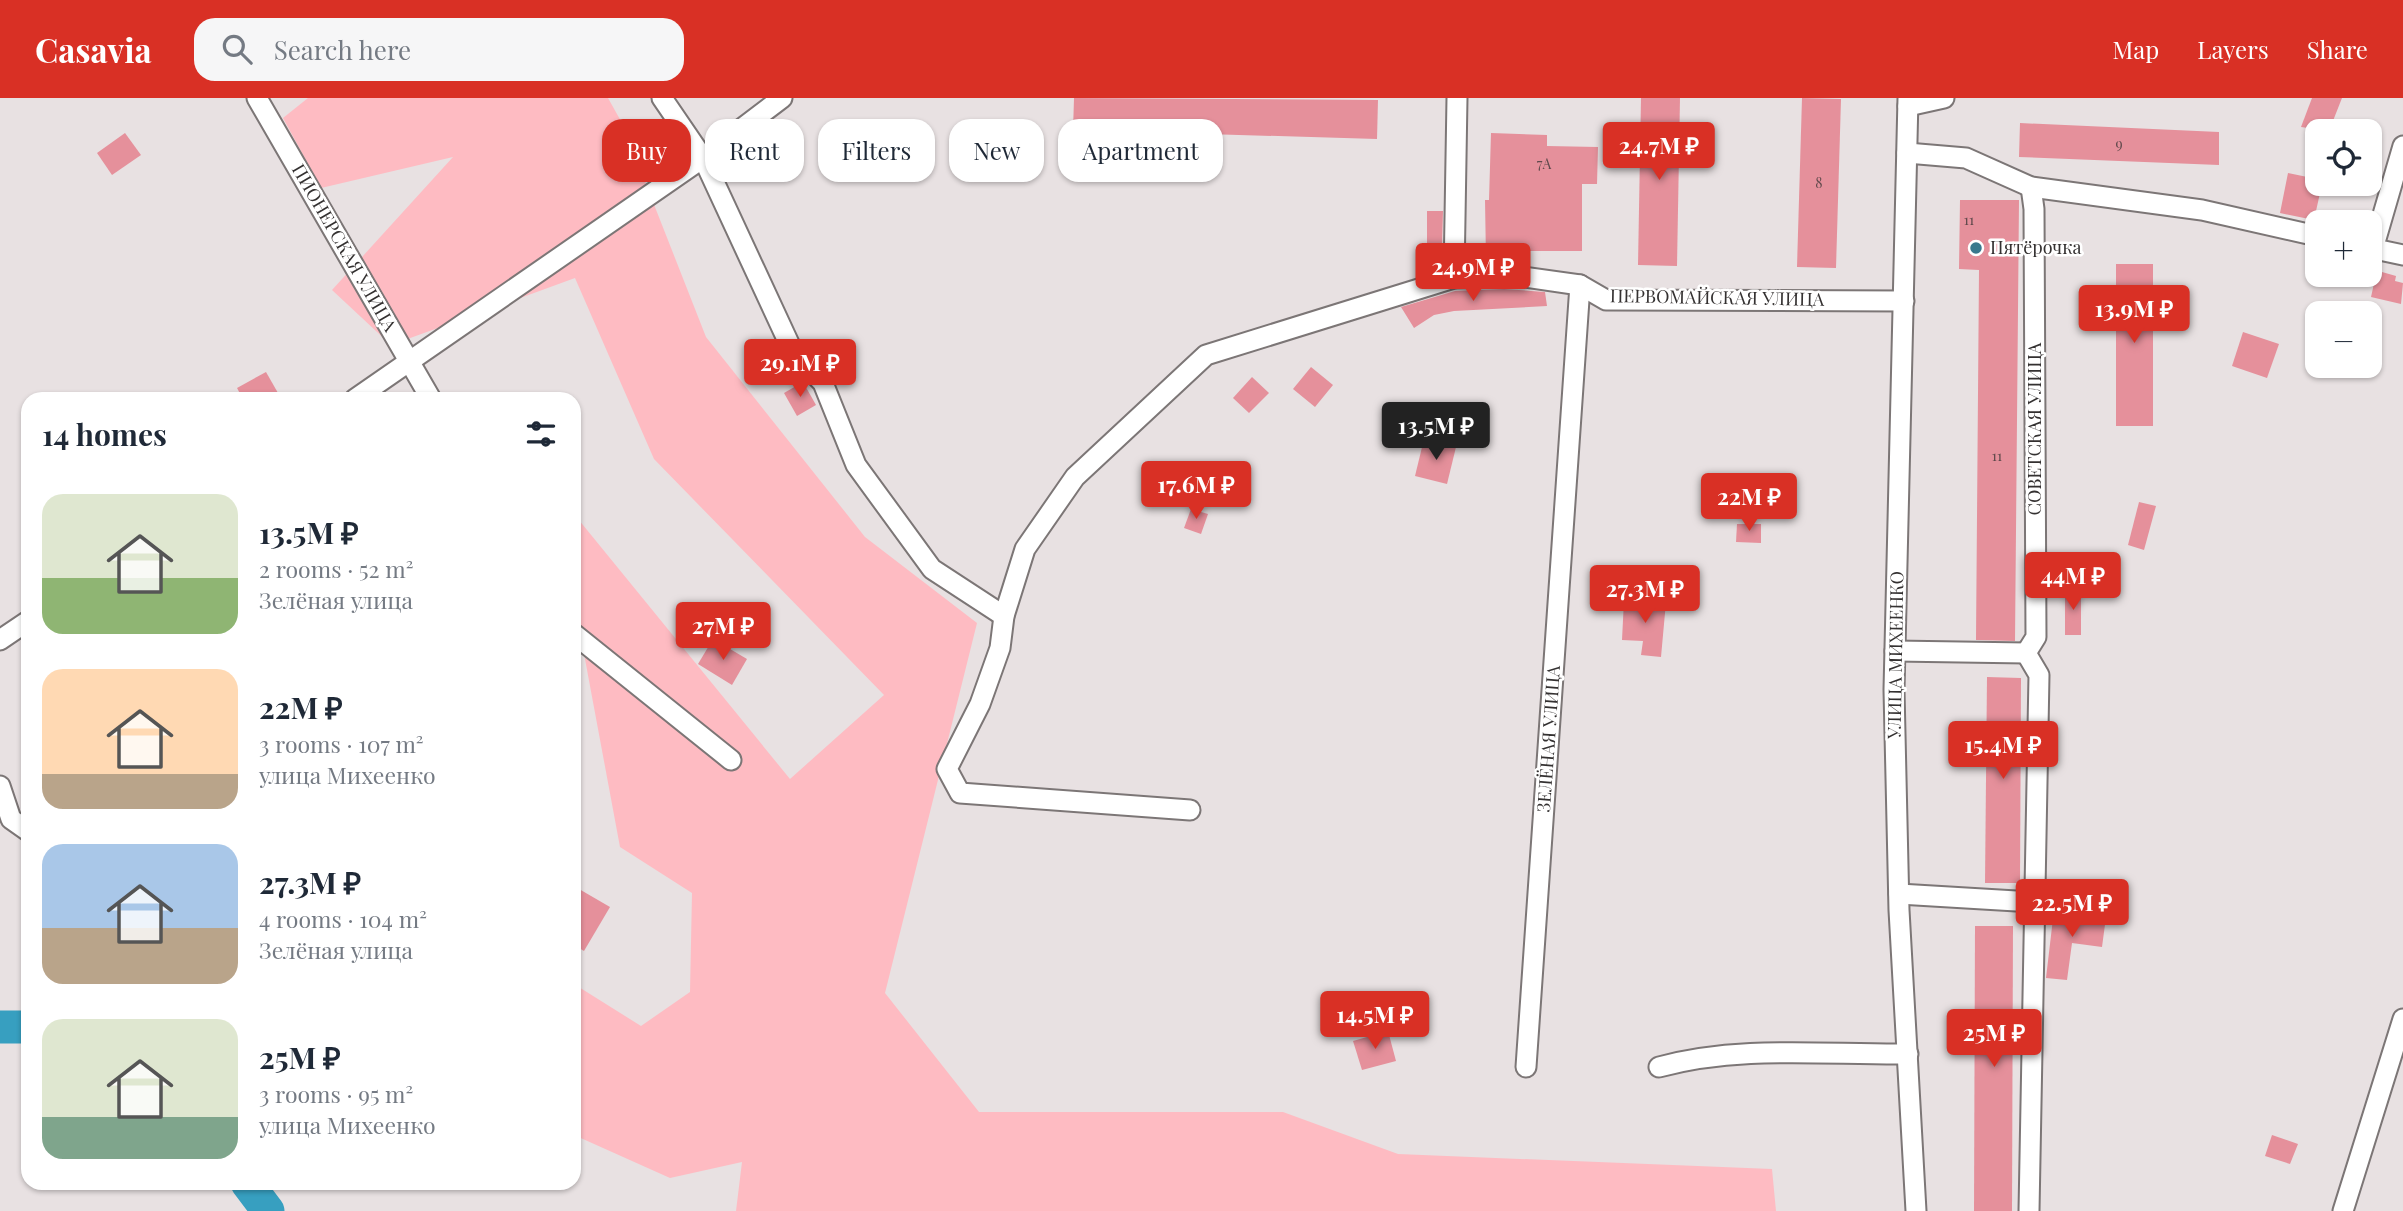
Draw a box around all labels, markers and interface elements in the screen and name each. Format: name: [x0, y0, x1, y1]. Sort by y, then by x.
search box: [194, 18, 684, 81]
text: Casavia: [35, 27, 152, 71]
icon: search: [218, 30, 256, 68]
text: Search here: [274, 32, 411, 67]
text: Map: [2113, 33, 2159, 65]
text: Layers: [2197, 33, 2269, 65]
text: Share: [2307, 33, 2368, 65]
chip: Buy: [602, 119, 691, 182]
chip: Rent: [705, 119, 804, 182]
chip: Filters: [818, 119, 935, 182]
chip: New: [949, 119, 1044, 182]
chip: Apartment: [1058, 119, 1223, 182]
map controls: [2305, 119, 2382, 378]
button: locate: [2305, 119, 2382, 196]
pin: 24.7M ₽: [1594, 122, 1724, 182]
text: 24.7M ₽: [1619, 129, 1699, 160]
house number: 9: [2115, 134, 2123, 153]
house number: 7А: [1537, 154, 1551, 173]
street label: ПИОНЕРСКАЯ УЛИЦА: [287, 159, 403, 336]
house number: 8: [1815, 173, 1823, 192]
house number: 11: [1964, 210, 1974, 229]
button: +: [2305, 210, 2382, 287]
place label: Пятёрочка: [1990, 235, 2081, 259]
marker: Пятёрочка: [1968, 240, 1984, 256]
pin: 24.9M ₽: [1408, 244, 1538, 303]
text: 24.9M ₽: [1432, 250, 1515, 281]
street label: ПЕРВОМАЙСКАЯ УЛИЦА: [1610, 283, 1825, 311]
pin: 13.9M ₽: [2069, 286, 2199, 345]
text: 13.9M ₽: [2095, 292, 2173, 323]
button: −: [2305, 301, 2382, 378]
pin: 29.1M ₽: [735, 340, 865, 399]
street label: СОВЕТСКАЯ УЛИЦА: [2022, 342, 2046, 515]
text: 29.1M ₽: [760, 346, 840, 377]
pin: 13.5M ₽: [1371, 402, 1501, 462]
text: 13.5M ₽: [1398, 409, 1474, 440]
text: 14 homes: [42, 414, 167, 454]
icon: filters: [522, 415, 560, 453]
house number: 11: [1992, 446, 2002, 465]
pin: 17.6M ₽: [1131, 462, 1261, 521]
text: 17.6M ₽: [1157, 468, 1235, 499]
pin: 22M ₽: [1700, 474, 1798, 533]
text: 22M ₽: [1717, 480, 1781, 511]
text: 13.5M ₽: [259, 512, 359, 552]
icon: home: [98, 522, 182, 606]
pin: 44M ₽: [2024, 552, 2122, 612]
text: 2 rooms · 52 m²: [259, 553, 413, 584]
text: 44M ₽: [2041, 559, 2105, 590]
pin: 27.3M ₽: [1580, 566, 1710, 625]
street label: УЛИЦА МИХЕЕНКО: [1882, 571, 1908, 740]
text: 27.3M ₽: [1606, 572, 1684, 603]
text: Зелёная улица: [259, 584, 413, 615]
pin: 27M ₽: [674, 602, 772, 662]
text: 27M ₽: [692, 609, 754, 640]
street label: ЗЕЛЁНАЯ УЛИЦА: [1531, 664, 1565, 813]
text: 22M ₽: [259, 687, 343, 727]
icon: home: [98, 697, 182, 781]
pin: 15.4M ₽: [1938, 722, 2068, 781]
text: 3 rooms · 107 m²: [259, 728, 424, 759]
text: 15.4M ₽: [1964, 728, 2042, 759]
text: улица Михеенко: [259, 759, 436, 790]
text: 27.3M ₽: [259, 862, 361, 902]
icon: home: [98, 872, 182, 956]
pin: 22.5M ₽: [2007, 880, 2137, 939]
text: 22.5M ₽: [2032, 886, 2112, 917]
text: 4 rooms · 104 m²: [259, 903, 427, 934]
text: Зелёная улица: [259, 934, 413, 965]
pin: 14.5M ₽: [1310, 992, 1440, 1051]
text: 14.5M ₽: [1336, 998, 1414, 1029]
pin: 25M ₽: [1945, 1010, 2043, 1069]
text: 25M ₽: [1963, 1016, 2025, 1047]
text: 25M ₽: [259, 1037, 341, 1077]
icon: home: [98, 1047, 182, 1131]
text: 3 rooms · 95 m²: [259, 1078, 413, 1109]
text: улица Михеенко: [259, 1109, 436, 1140]

